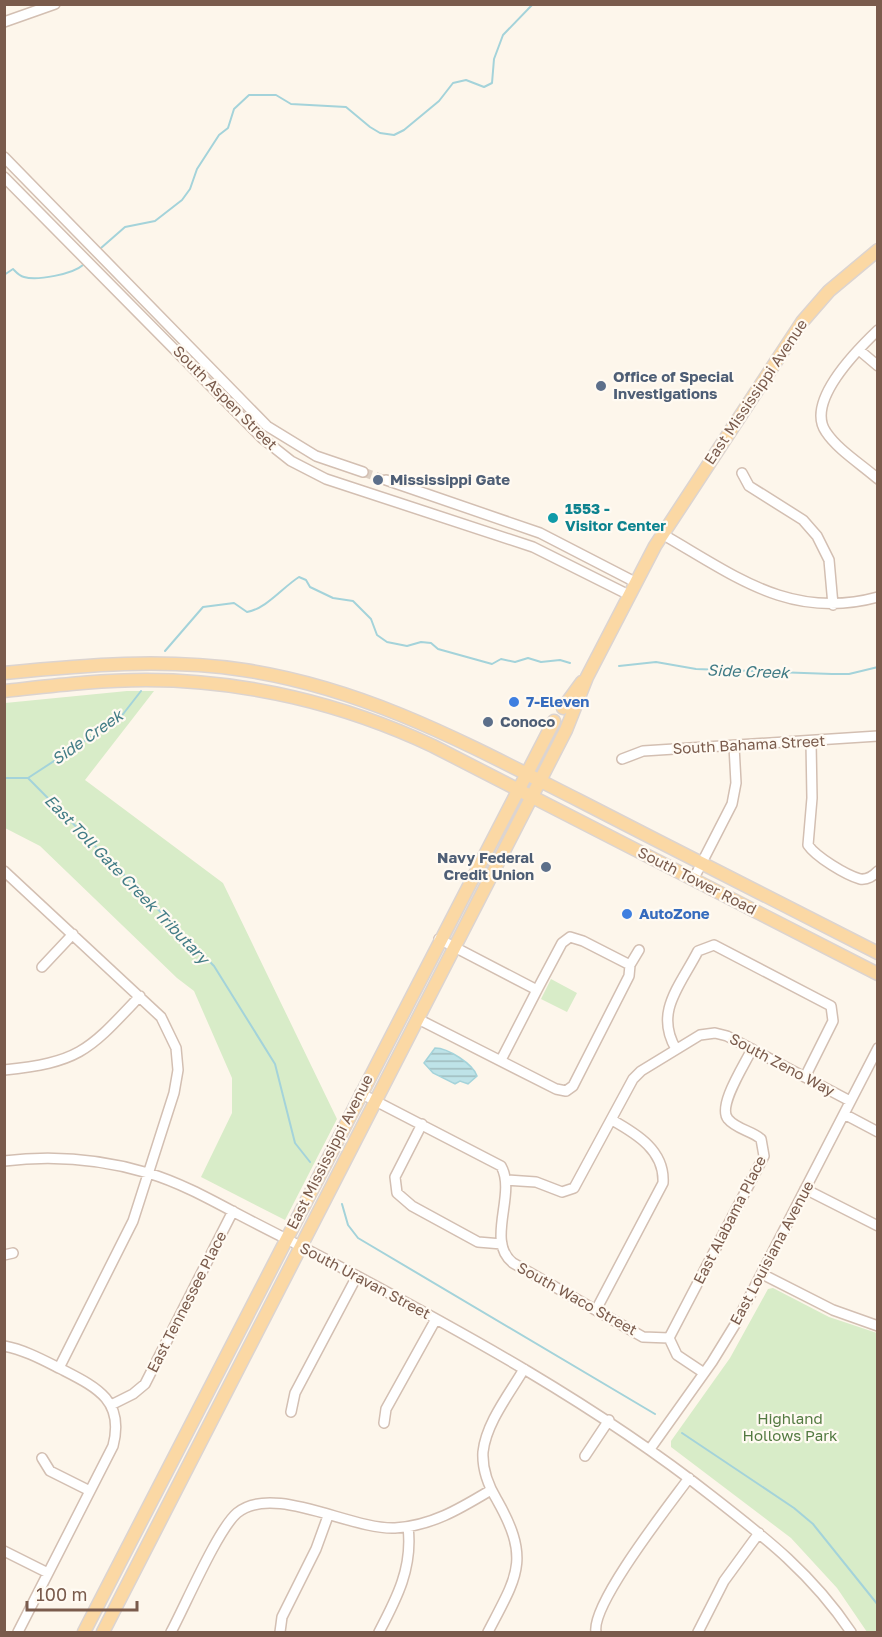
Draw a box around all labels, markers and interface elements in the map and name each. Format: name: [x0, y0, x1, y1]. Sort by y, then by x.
street label: East Mississippi Avenue: [700, 315, 811, 467]
street label: South Aspen Street: [170, 341, 282, 453]
place label: Office of Special Investigations: [613, 367, 734, 402]
marker: Office of Special Investigations: [594, 379, 608, 393]
place label: Mississippi Gate: [390, 470, 510, 488]
marker: Mississippi Gate: [371, 473, 385, 487]
place label: 1553 - Visitor Center: [565, 499, 666, 534]
marker: 1553 - Visitor Center: [546, 511, 560, 525]
water label: Side Creek: [707, 660, 791, 682]
place label: 7-Eleven: [526, 692, 589, 710]
marker: 7-Eleven: [507, 695, 521, 709]
water label: Side Creek: [48, 704, 128, 769]
place label: Conoco: [500, 712, 555, 730]
marker: Conoco: [481, 715, 495, 729]
street label: South Bahama Street: [672, 731, 826, 757]
water label: East Toll Gate Creek Tributary: [41, 790, 215, 969]
street label: South Tower Road: [635, 842, 760, 918]
place label: Navy Federal Credit Union: [437, 848, 534, 883]
marker: Navy Federal Credit Union: [539, 860, 553, 874]
place label: AutoZone: [639, 904, 710, 922]
marker: AutoZone: [620, 907, 634, 921]
street label: South Zeno Way: [727, 1029, 839, 1100]
street label: East Mississippi Avenue: [282, 1071, 376, 1232]
street label: East Alabama Place: [689, 1152, 769, 1287]
street label: East Louisiana Avenue: [725, 1177, 817, 1328]
street label: East Tennessee Place: [143, 1228, 230, 1375]
street label: South Uravan Street: [297, 1238, 434, 1322]
street label: South Waco Street: [514, 1258, 641, 1339]
park label: Highland Hollows Park: [742, 1409, 838, 1444]
scale bar: [27, 1574, 136, 1612]
text: 100 m: [36, 1583, 87, 1605]

